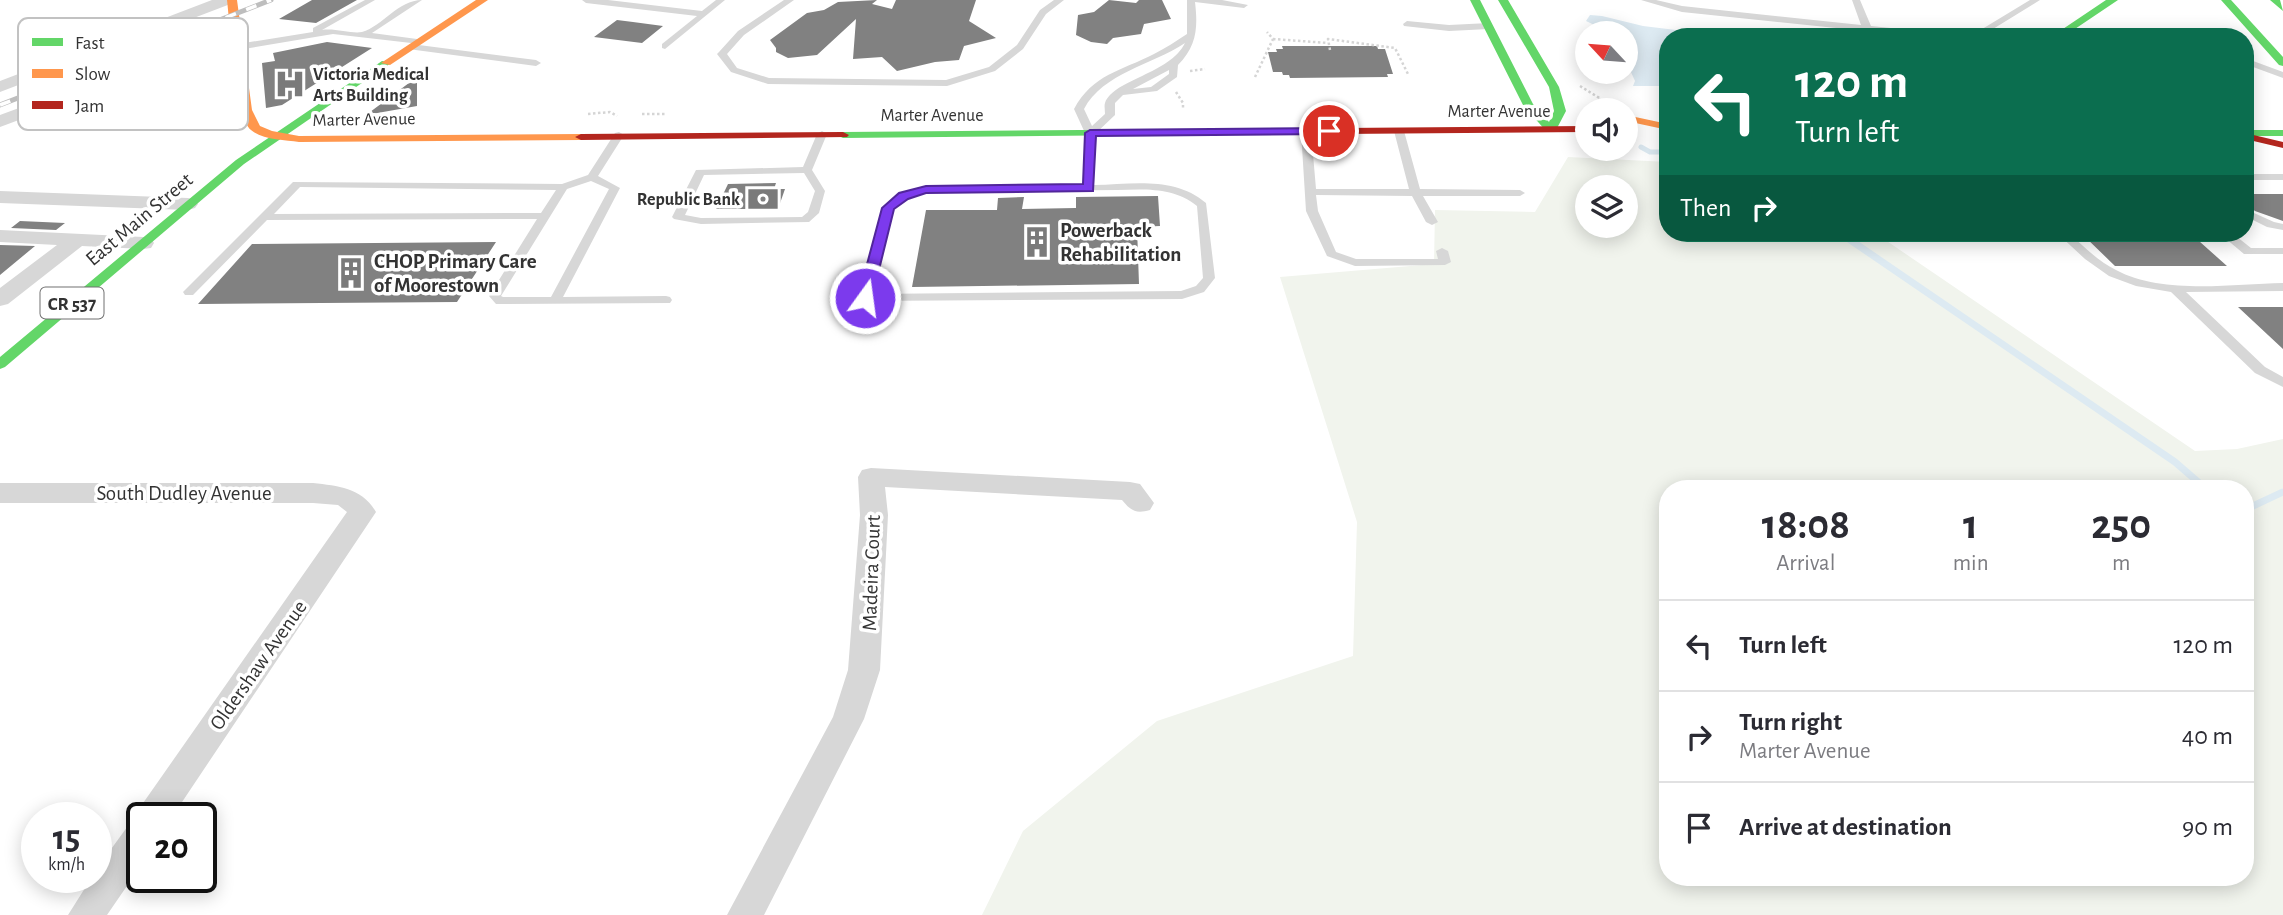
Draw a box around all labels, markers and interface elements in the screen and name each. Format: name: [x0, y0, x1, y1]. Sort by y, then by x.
legend: [18, 18, 248, 130]
north arrow: [1575, 21, 1638, 84]
map controls: [1575, 21, 1638, 238]
text: Fast: [75, 34, 105, 53]
icon: left: [1680, 56, 1771, 147]
text: 120 m: [1795, 58, 1908, 107]
text: Slow: [75, 65, 111, 84]
place label: Victoria Medical Arts Building: [313, 66, 429, 105]
hospital icon: Victoria Medical Arts Building: [273, 67, 307, 101]
text: Jam: [75, 97, 104, 116]
button: sound: [1575, 98, 1638, 161]
pin: [1299, 101, 1359, 161]
street label: Marter Avenue: [1447, 103, 1551, 121]
street label: Marter Avenue: [880, 107, 984, 125]
street label: Marter Avenue: [312, 110, 416, 130]
icon: arrive: [1310, 112, 1348, 150]
text: Turn left: [1795, 116, 1899, 148]
street label: East Main Street: [82, 169, 197, 270]
button: layers: [1575, 175, 1638, 238]
bank icon: Republic Bank: [746, 182, 780, 216]
icon: right: [1745, 189, 1783, 227]
place label: Republic Bank: [637, 191, 740, 209]
text: Then: [1680, 195, 1731, 221]
place label: Powerback Rehabilitation: [1060, 220, 1181, 265]
building icon: Powerback Rehabilitation: [1020, 225, 1054, 259]
place label: CHOP Primary Care of Moorestown: [374, 251, 537, 296]
building icon: CHOP Primary Care of Moorestown: [334, 256, 368, 290]
position arrow: [828, 261, 902, 335]
road number: CR 537: [41, 288, 104, 318]
street label: South Dudley Avenue: [96, 483, 272, 504]
text: 18:08: [1762, 504, 1850, 546]
text: 1: [1963, 504, 1978, 546]
text: 250: [2091, 504, 2151, 546]
street label: Madeira Court: [859, 514, 884, 631]
text: Arrival: [1776, 552, 1835, 575]
text: min: [1953, 552, 1989, 575]
text: m: [2112, 552, 2130, 575]
street label: Oldershaw Avenue: [206, 597, 311, 734]
icon: left: [1680, 627, 1718, 665]
text: Turn left: [1739, 632, 1827, 658]
text: 120 m: [2173, 632, 2233, 658]
text: Turn right: [1739, 709, 1842, 735]
icon: right: [1680, 718, 1718, 756]
text: 40 m: [2182, 723, 2233, 749]
text: Marter Avenue: [1739, 740, 1871, 763]
speed limit sign: 20: [126, 802, 217, 893]
icon: arrive: [1680, 809, 1718, 847]
text: Arrive at destination: [1739, 814, 1952, 840]
text: 90 m: [2182, 814, 2233, 840]
text: 15: [53, 821, 80, 856]
text: km/h: [48, 856, 85, 874]

